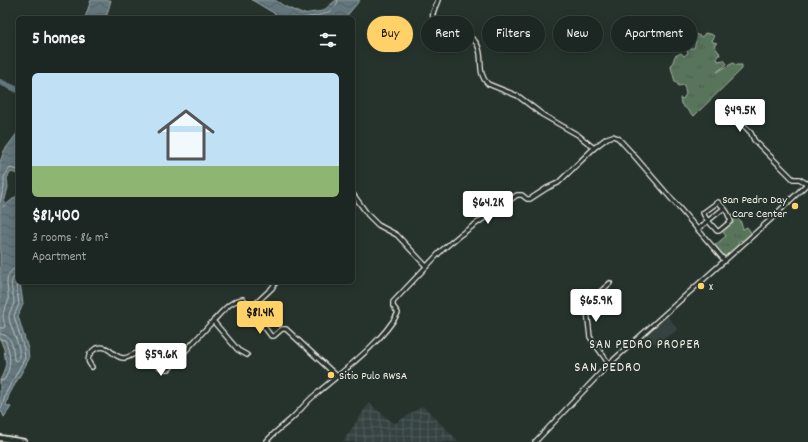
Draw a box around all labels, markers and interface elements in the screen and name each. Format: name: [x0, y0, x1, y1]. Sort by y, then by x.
chip: Buy: [367, 16, 413, 52]
chip: Rent: [421, 16, 474, 52]
chip: Filters: [482, 16, 545, 52]
chip: New: [553, 16, 603, 52]
chip: Apartment: [611, 16, 697, 52]
text: 5 homes: [32, 28, 85, 52]
icon: filters: [317, 29, 339, 51]
icon: home: [150, 99, 222, 171]
pin: $49.5K: [707, 99, 773, 133]
text: $49.5K: [724, 102, 756, 121]
pin: $64.2K: [455, 191, 521, 225]
place label: San Pedro Day Care Center: [722, 192, 788, 223]
text: $64.2K: [472, 194, 504, 213]
marker: San Pedro Day Care Center: [790, 201, 800, 211]
text: $81,400: [32, 205, 80, 229]
text: 3 rooms · 86 m²: [32, 229, 109, 248]
text: Apartment: [32, 248, 86, 267]
place label: X: [709, 279, 713, 296]
marker: X: [696, 281, 706, 291]
pin: $65.9K: [563, 289, 629, 323]
text: $65.9K: [579, 292, 613, 311]
pin: $81.4K: [227, 301, 293, 335]
text: $81.4K: [246, 304, 274, 323]
district label: SAN PEDRO PROPER: [589, 336, 701, 355]
pin: $59.6K: [128, 343, 194, 377]
text: $59.6K: [144, 346, 178, 365]
district label: SAN PEDRO: [574, 358, 642, 378]
place label: Sitio Pulo RWSA: [339, 368, 408, 385]
marker: Sitio Pulo RWSA: [326, 370, 336, 380]

